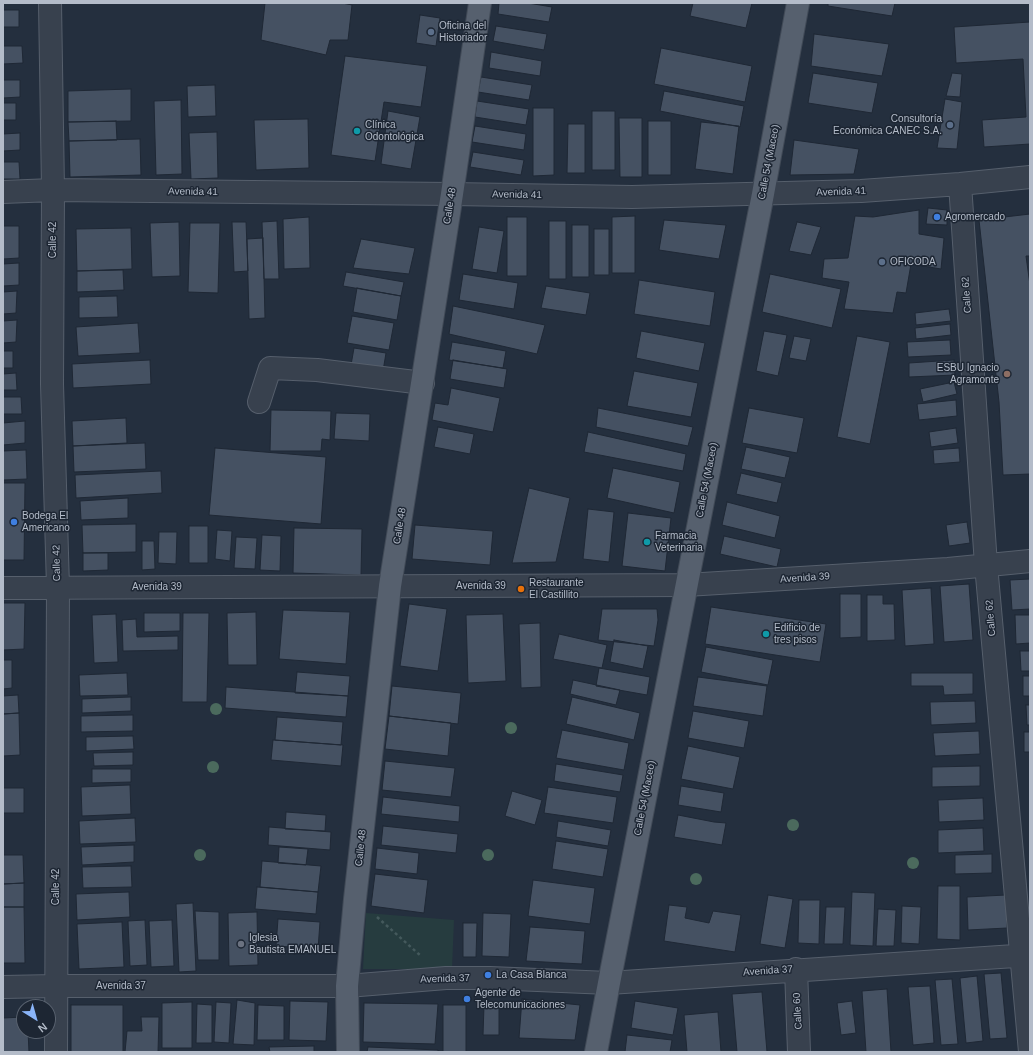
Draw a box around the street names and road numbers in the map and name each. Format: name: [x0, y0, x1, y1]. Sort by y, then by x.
street label: Calle 54 (Maceo): [756, 123, 782, 201]
street label: Avenida 41: [816, 185, 866, 199]
street label: Avenida 41: [168, 186, 218, 198]
street label: Calle 48: [441, 187, 459, 225]
street label: Avenida 41: [492, 189, 542, 201]
street label: Calle 42: [47, 222, 59, 258]
street label: Calle 62: [960, 276, 974, 314]
street label: Calle 54 (Maceo): [694, 441, 720, 519]
street label: Calle 48: [391, 507, 409, 545]
street label: Calle 42: [51, 545, 63, 581]
street label: Avenida 39: [780, 570, 830, 586]
street label: Avenida 39: [456, 580, 506, 592]
street label: Avenida 39: [132, 581, 182, 593]
street label: Calle 62: [983, 599, 999, 637]
street label: Calle 54 (Maceo): [632, 759, 658, 837]
street label: Calle 48: [353, 829, 369, 867]
street label: Calle 42: [50, 869, 62, 905]
street label: Avenida 37: [743, 963, 793, 979]
street label: Avenida 37: [420, 972, 470, 986]
street label: Avenida 37: [96, 980, 146, 992]
street label: Calle 60: [791, 992, 805, 1030]

